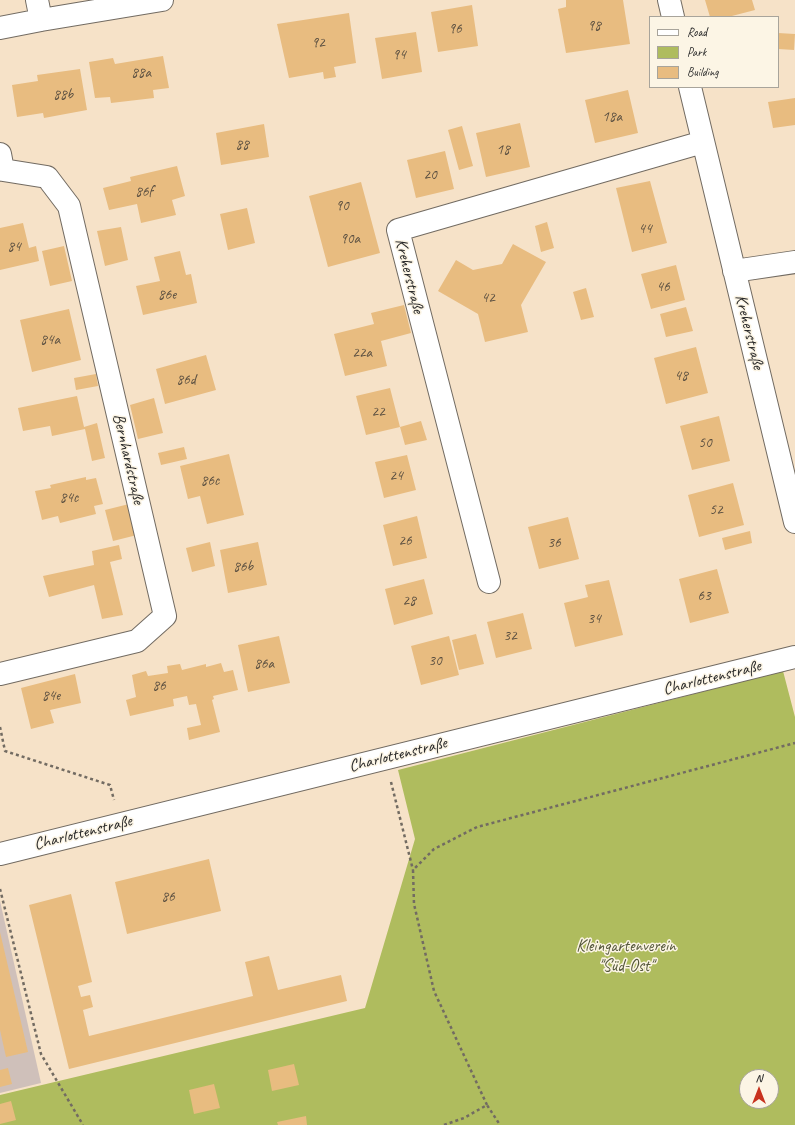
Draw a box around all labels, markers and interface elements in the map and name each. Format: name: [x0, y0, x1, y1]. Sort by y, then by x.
legend: [649, 16, 779, 88]
house number: 98: [587, 17, 601, 35]
house number: 96: [448, 20, 462, 38]
text: Road: [687, 24, 707, 40]
house number: 92: [311, 34, 325, 52]
text: Park: [687, 44, 706, 60]
house number: 94: [392, 46, 406, 64]
house number: 88a: [131, 64, 151, 82]
text: Building: [687, 64, 719, 80]
house number: 88b: [53, 86, 73, 104]
house number: 18a: [602, 108, 622, 126]
house number: 88: [235, 136, 249, 154]
house number: 18: [496, 141, 510, 159]
house number: 20: [423, 166, 437, 184]
house number: 86f: [135, 183, 153, 201]
house number: 90: [335, 197, 349, 215]
house number: 44: [638, 220, 652, 238]
house number: 90a: [340, 230, 360, 248]
street label: Kreherstraße: [390, 237, 428, 315]
house number: 84: [7, 238, 21, 256]
house number: 46: [656, 278, 670, 296]
house number: 86e: [158, 286, 176, 304]
house number: 42: [481, 289, 495, 307]
street label: Kreherstraße: [730, 293, 768, 371]
house number: 84a: [40, 331, 60, 349]
house number: 22a: [352, 344, 372, 362]
house number: 48: [674, 367, 688, 385]
house number: 86d: [176, 371, 196, 389]
house number: 22: [371, 403, 385, 421]
street label: Bernhardstraße: [108, 412, 148, 506]
house number: 50: [698, 434, 712, 452]
house number: 24: [389, 467, 403, 485]
house number: 86c: [201, 472, 219, 490]
house number: 84c: [60, 489, 78, 507]
house number: 52: [709, 501, 723, 519]
house number: 26: [398, 532, 412, 550]
house number: 36: [547, 534, 561, 552]
house number: 86b: [233, 558, 253, 576]
house number: 63: [697, 587, 711, 605]
house number: 28: [402, 592, 416, 610]
house number: 34: [587, 610, 601, 628]
house number: 32: [503, 627, 517, 645]
house number: 30: [428, 652, 442, 670]
house number: 86a: [254, 655, 274, 673]
street label: Charlottenstraße: [661, 656, 763, 700]
house number: 86: [152, 677, 166, 695]
house number: 84e: [42, 687, 60, 705]
street label: Charlottenstraße: [347, 733, 449, 777]
street label: Charlottenstraße: [32, 811, 134, 855]
house number: 86: [161, 888, 175, 906]
park label: Kleingartenverein "Süd-Ost": [576, 937, 676, 977]
north arrow: [739, 1069, 779, 1109]
text: N: [756, 1071, 762, 1085]

